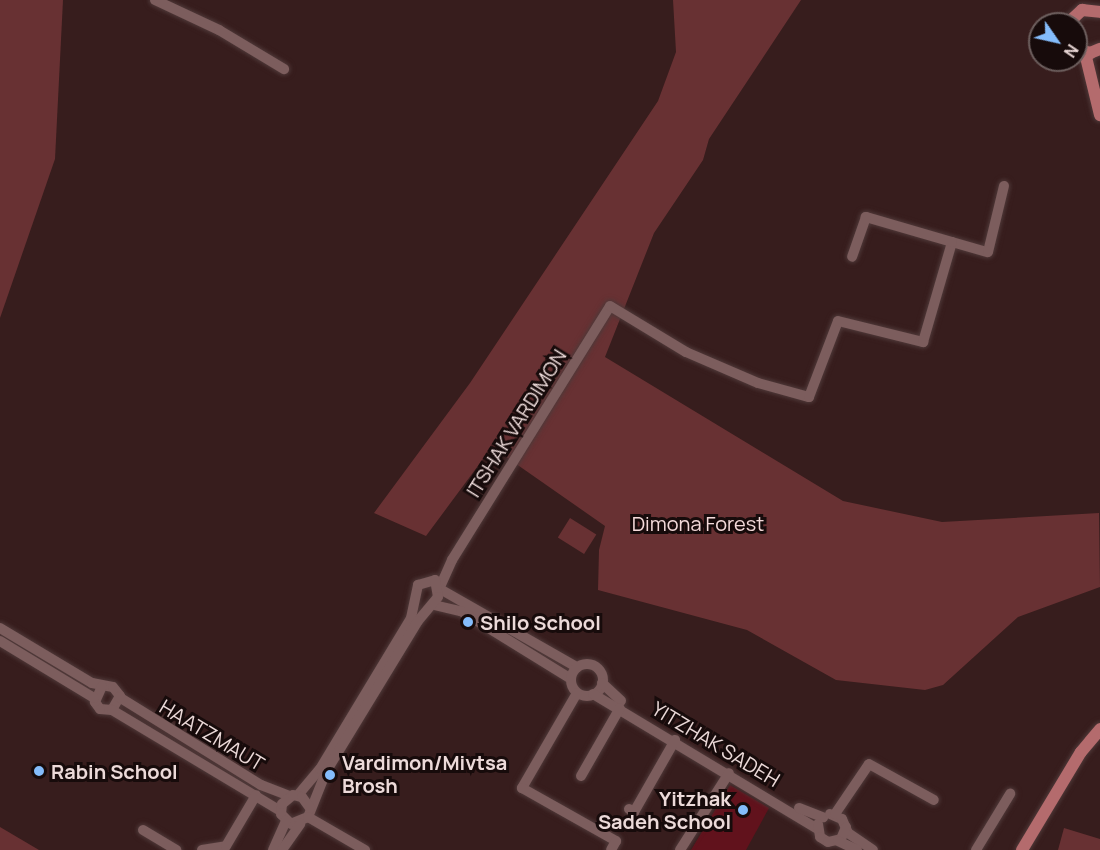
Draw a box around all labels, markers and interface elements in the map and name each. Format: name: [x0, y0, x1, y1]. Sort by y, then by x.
north arrow: [1028, 12, 1088, 72]
text: N: [1059, 40, 1084, 62]
street label: ITSHAK VARDIMON: [461, 344, 571, 502]
park label: Dimona Forest: [632, 511, 764, 535]
place label: Shilo School: [480, 610, 601, 634]
marker: Shilo School: [461, 615, 475, 629]
street label: HAATZMAUT: [155, 694, 269, 776]
street label: YITZHAK SADEH: [647, 696, 785, 792]
place label: Vardimon/Mivtsa Brosh: [342, 751, 507, 798]
place label: Rabin School: [51, 759, 178, 783]
marker: Rabin School: [32, 764, 46, 778]
marker: Vardimon/Mivtsa Brosh: [323, 768, 337, 782]
place label: Yitzhak Sadeh School: [598, 786, 731, 833]
marker: Yitzhak Sadeh School: [736, 803, 750, 817]

